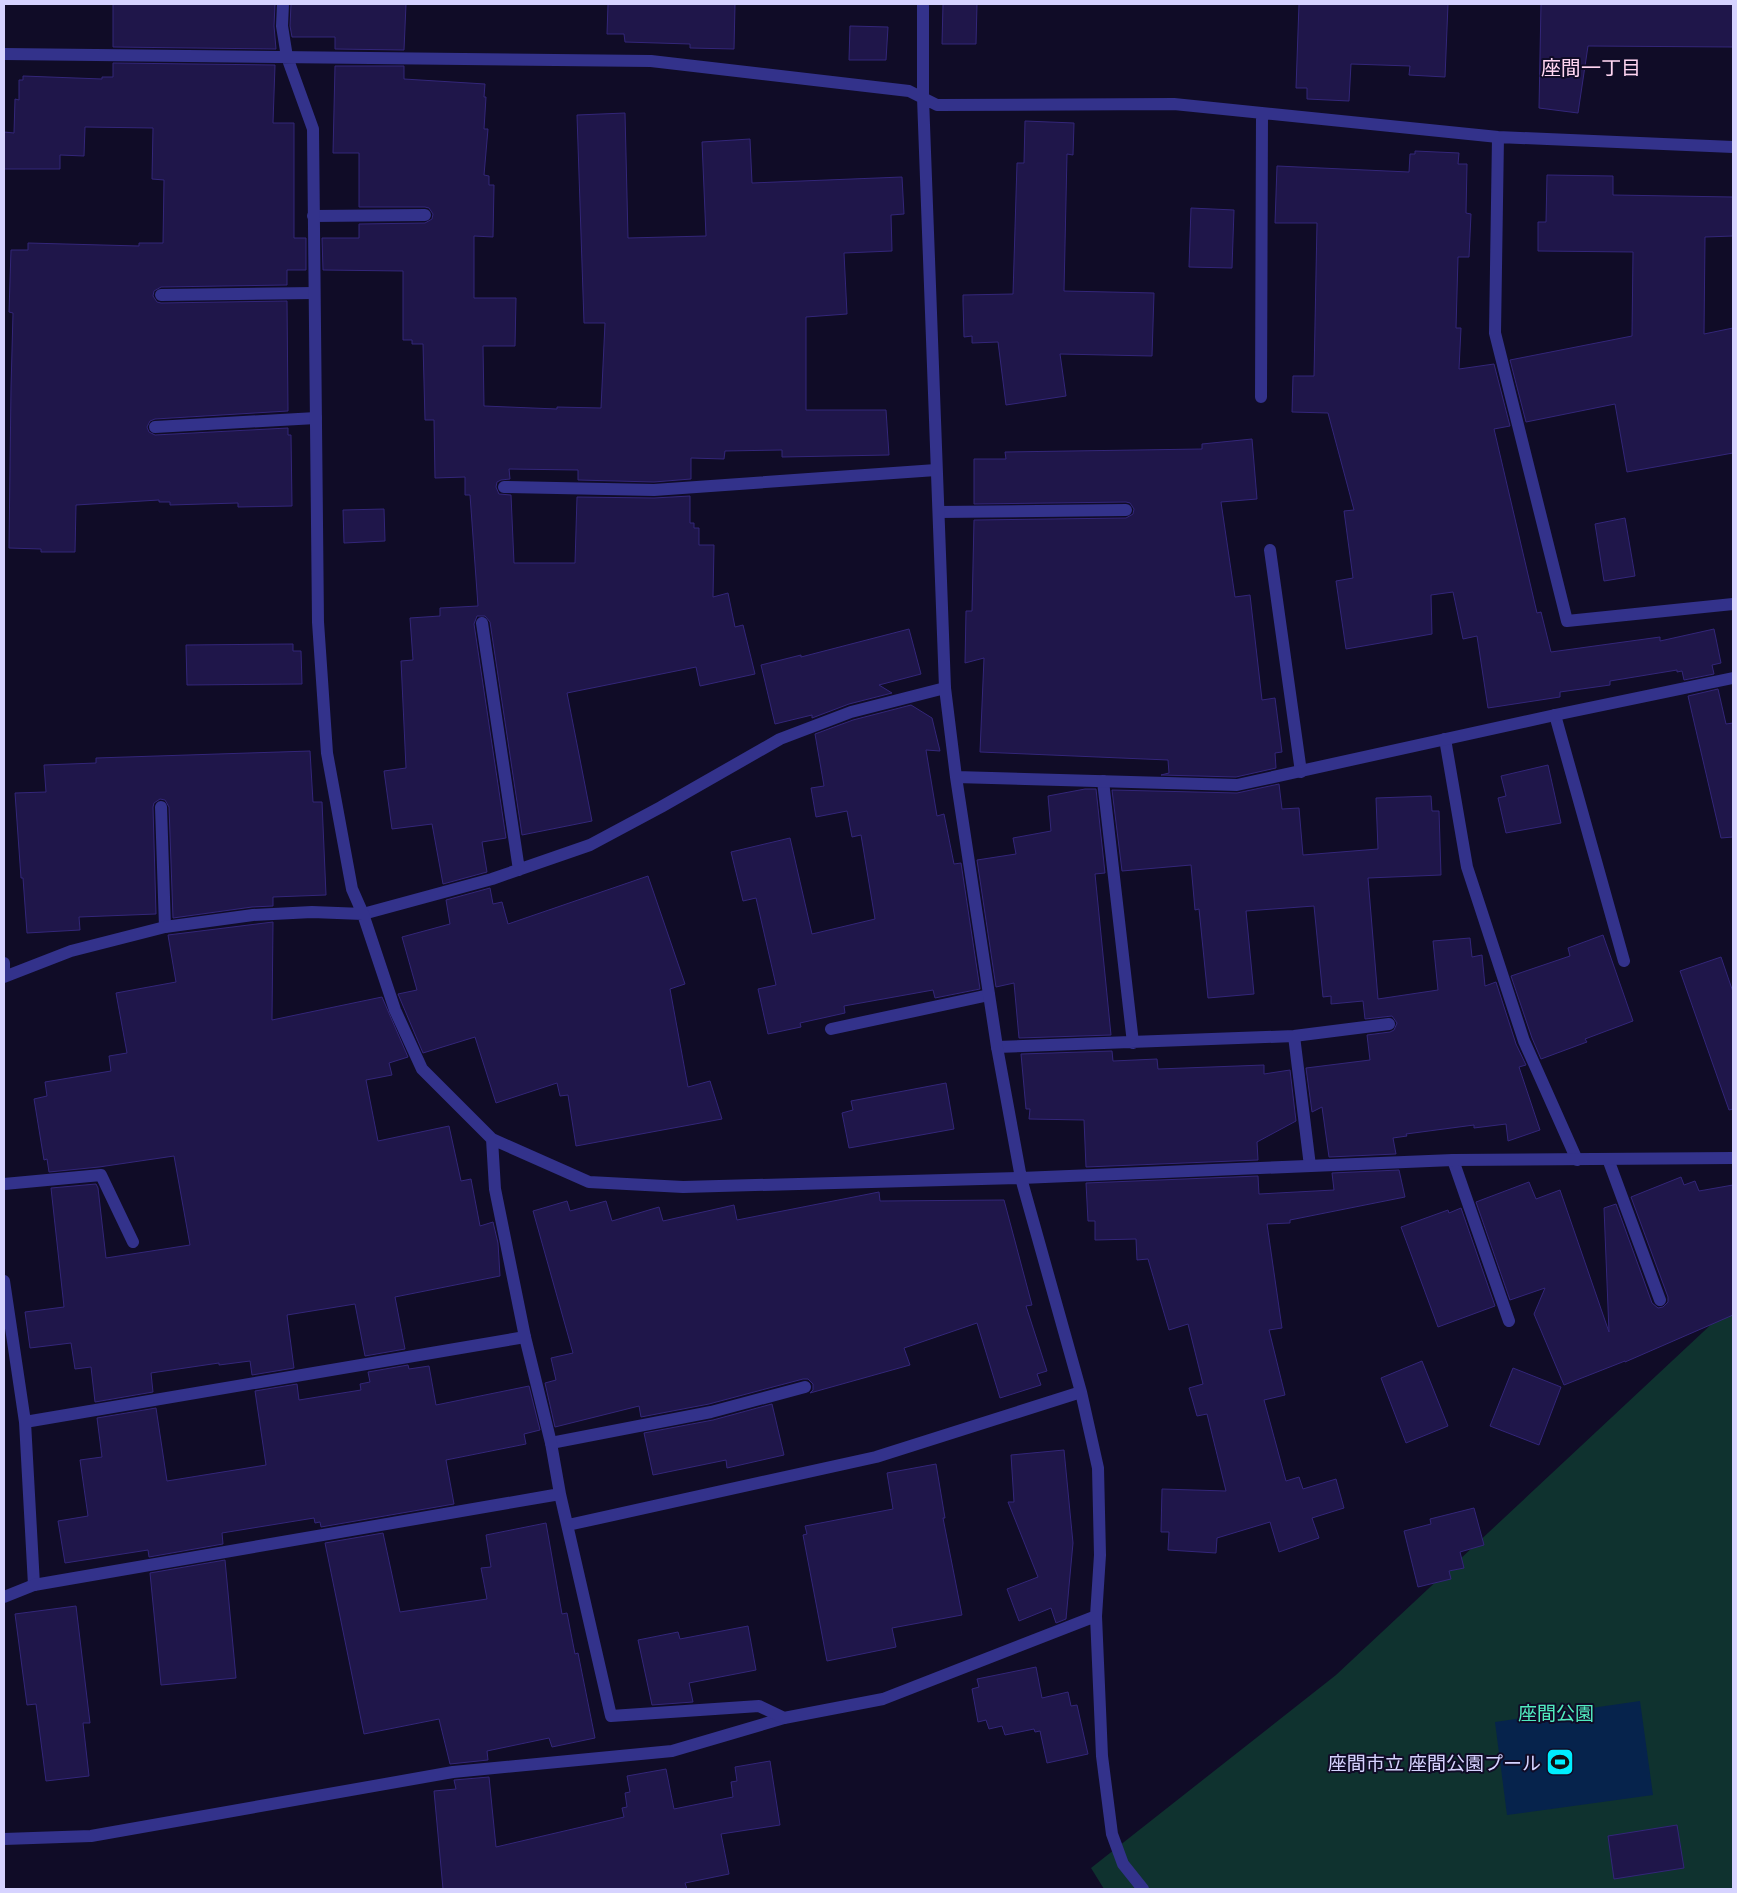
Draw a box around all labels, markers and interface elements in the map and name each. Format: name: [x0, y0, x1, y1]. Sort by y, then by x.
district label: 座間一丁目: [1541, 55, 1641, 79]
park label: 座間公園: [1518, 1701, 1594, 1724]
sports icon: 座間市立 座間公園プール: [1545, 1747, 1575, 1777]
place label: 座間市立 座間公園プール: [1328, 1751, 1541, 1774]

